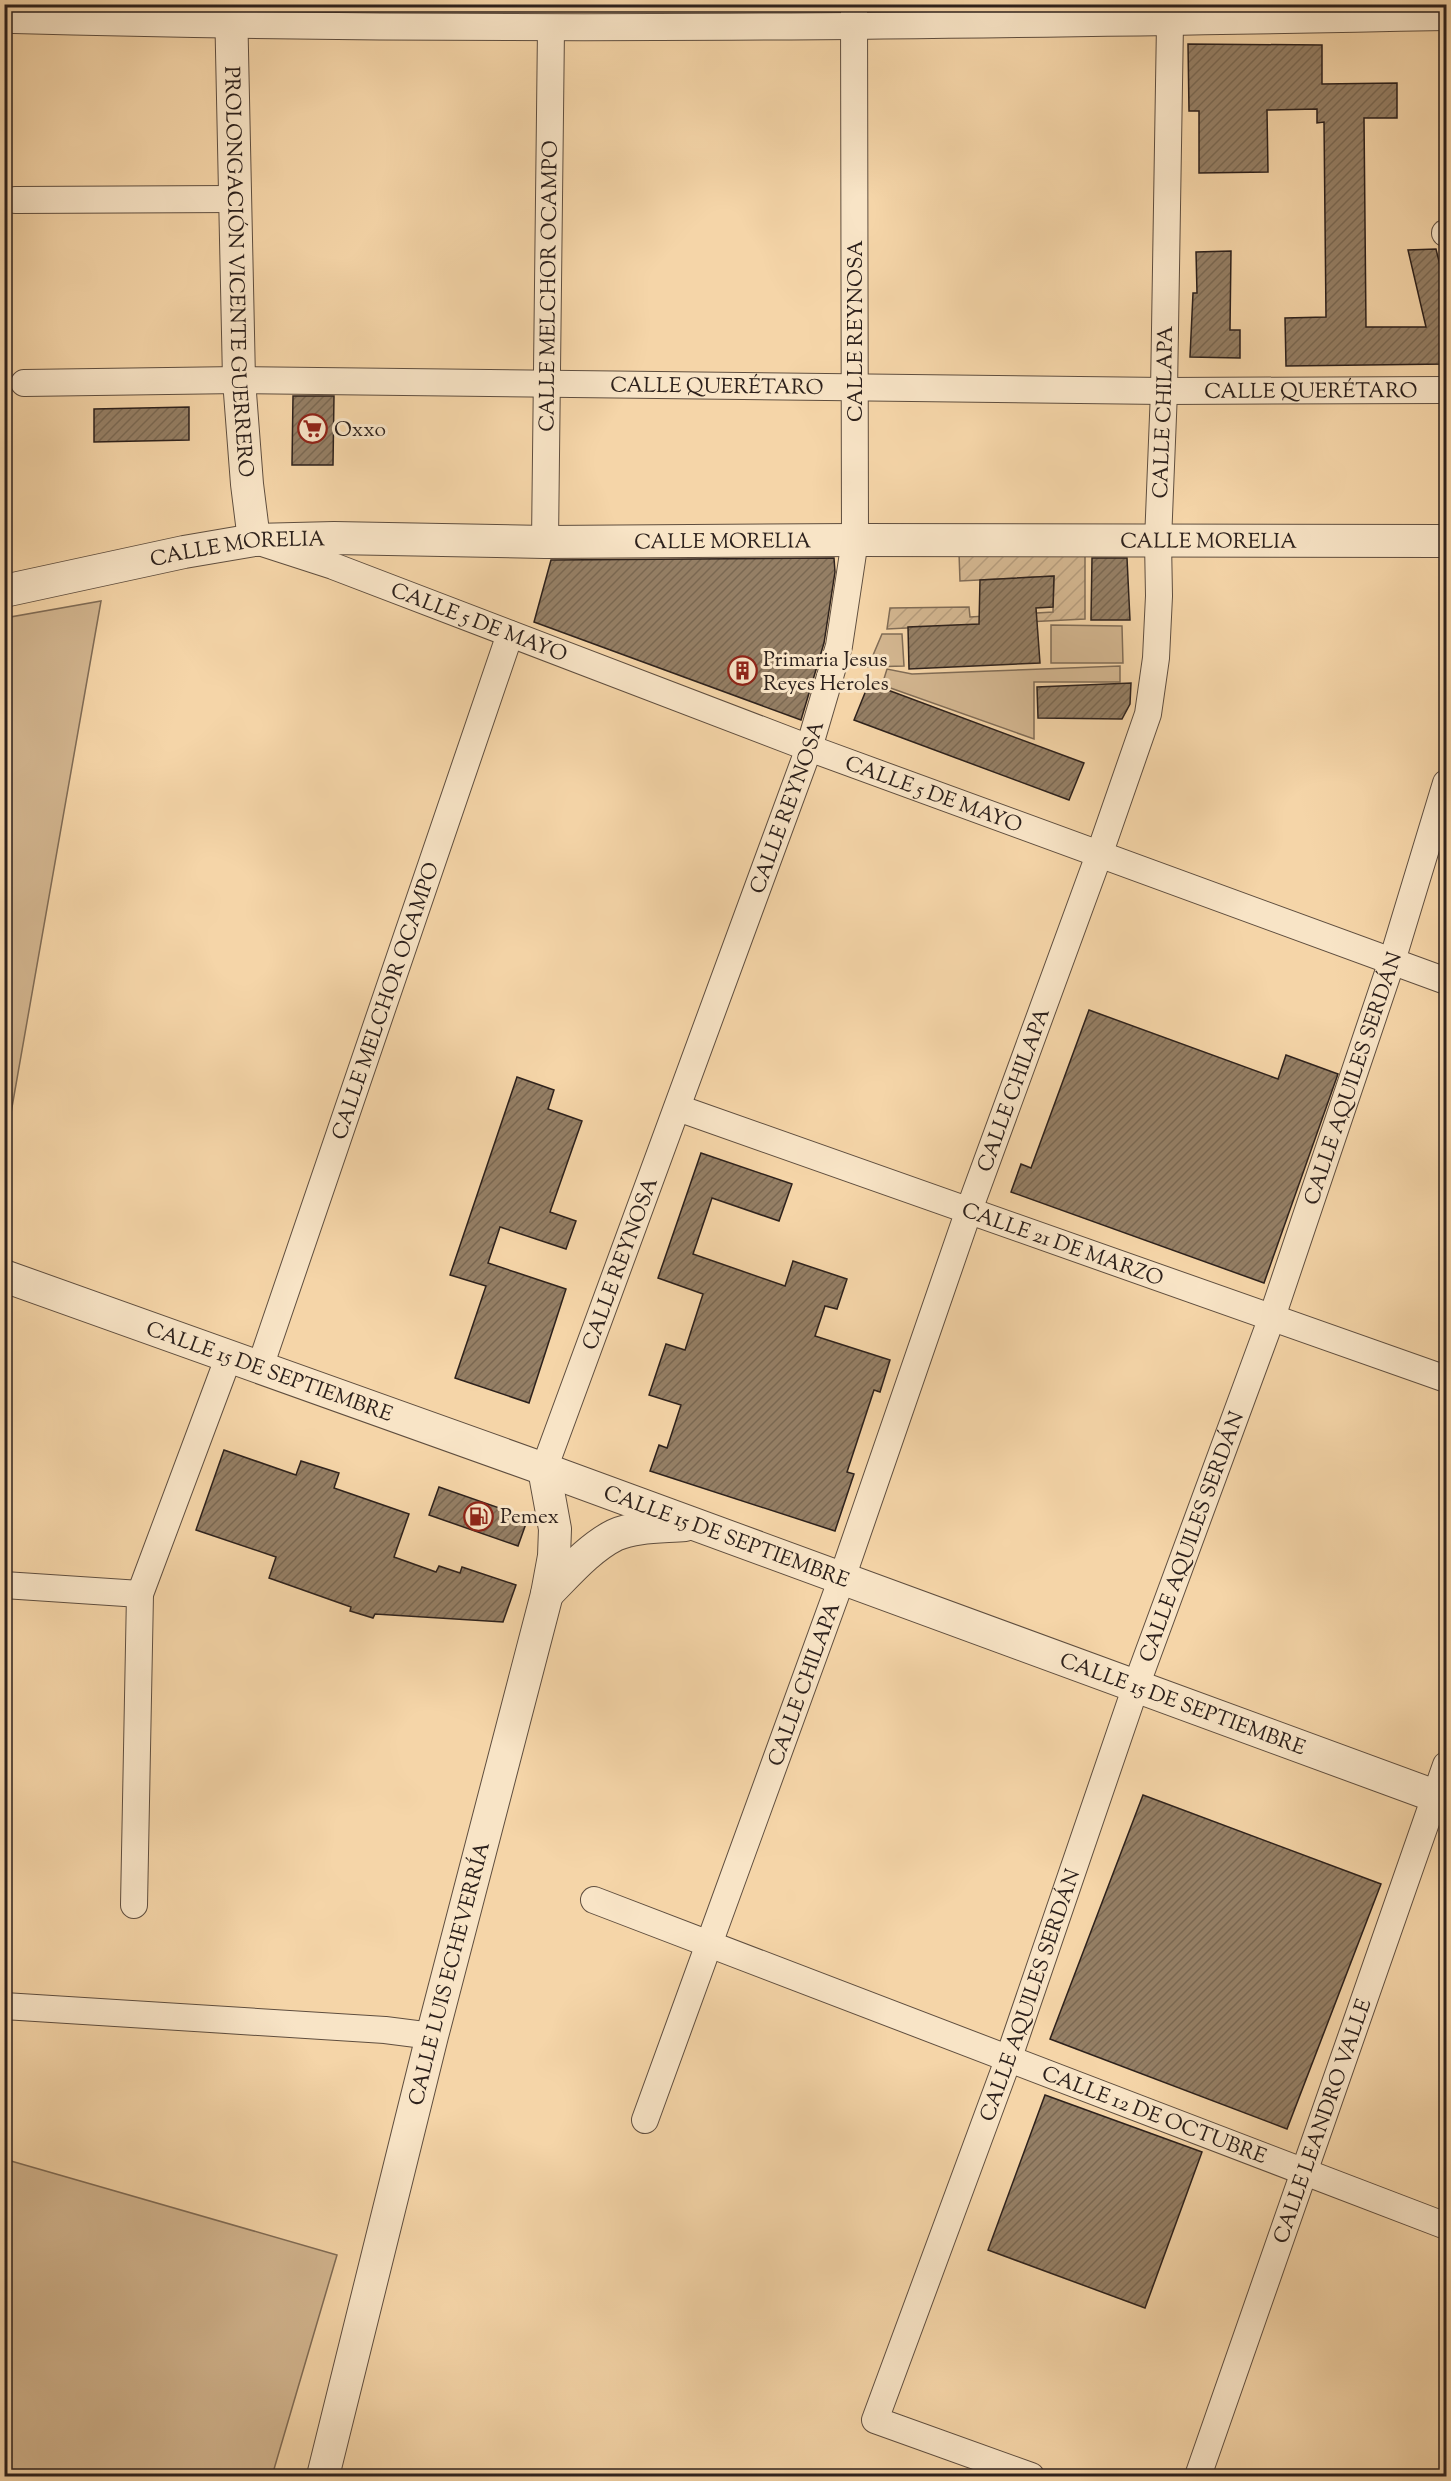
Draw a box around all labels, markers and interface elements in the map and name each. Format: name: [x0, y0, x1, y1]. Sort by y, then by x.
street label: PROLONGACIÓN VICENTE GUERRERO: [215, 66, 259, 479]
street label: CALLE MELCHOR OCAMPO: [533, 140, 567, 432]
street label: CALLE REYNOSA: [842, 240, 872, 422]
street label: CALLE CHILAPA: [1147, 325, 1182, 499]
street label: CALLE QUERÉTARO: [610, 371, 824, 404]
street label: CALLE QUERÉTARO: [1204, 377, 1418, 408]
supermarket icon: Oxxo: [297, 413, 329, 445]
place label: Oxxo: [334, 416, 386, 446]
street label: CALLE MORELIA: [147, 525, 326, 576]
street label: CALLE MORELIA: [634, 527, 811, 558]
street label: CALLE MORELIA: [1120, 527, 1297, 558]
street label: CALLE 5 DE MAYO: [386, 576, 571, 671]
place label: Primaria Jesus Reyes Heroles: [763, 646, 889, 700]
building icon: Primaria Jesus Reyes Heroles: [726, 655, 758, 687]
street label: CALLE REYNOSA: [744, 718, 833, 899]
street label: CALLE 5 DE MAYO: [840, 749, 1026, 842]
street label: CALLE MELCHOR OCAMPO: [326, 859, 448, 1144]
street label: CALLE AQUILES SERDÁN: [1298, 948, 1411, 1209]
street label: CALLE CHILAPA: [971, 1004, 1059, 1177]
street label: CALLE REYNOSA: [576, 1174, 667, 1355]
street label: CALLE 21 DE MARZO: [957, 1196, 1167, 1295]
street label: CALLE 15 DE SEPTIEMBRE: [141, 1315, 397, 1431]
street label: CALLE AQUILES SERDÁN: [1133, 1407, 1253, 1667]
street label: CALLE 15 DE SEPTIEMBRE: [599, 1479, 853, 1597]
fuel station icon: Pemex: [463, 1500, 495, 1532]
place label: Pemex: [500, 1503, 559, 1533]
street label: CALLE CHILAPA: [762, 1598, 849, 1771]
street label: CALLE 15 DE SEPTIEMBRE: [1055, 1646, 1310, 1764]
street label: CALLE LUIS ECHEVERRÍA: [402, 1839, 499, 2109]
street label: CALLE AQUILES SERDÁN: [974, 1865, 1089, 2126]
street label: CALLE LEANDRO VALLE: [1267, 1995, 1380, 2248]
street label: CALLE 12 DE OCTUBRE: [1037, 2060, 1271, 2173]

